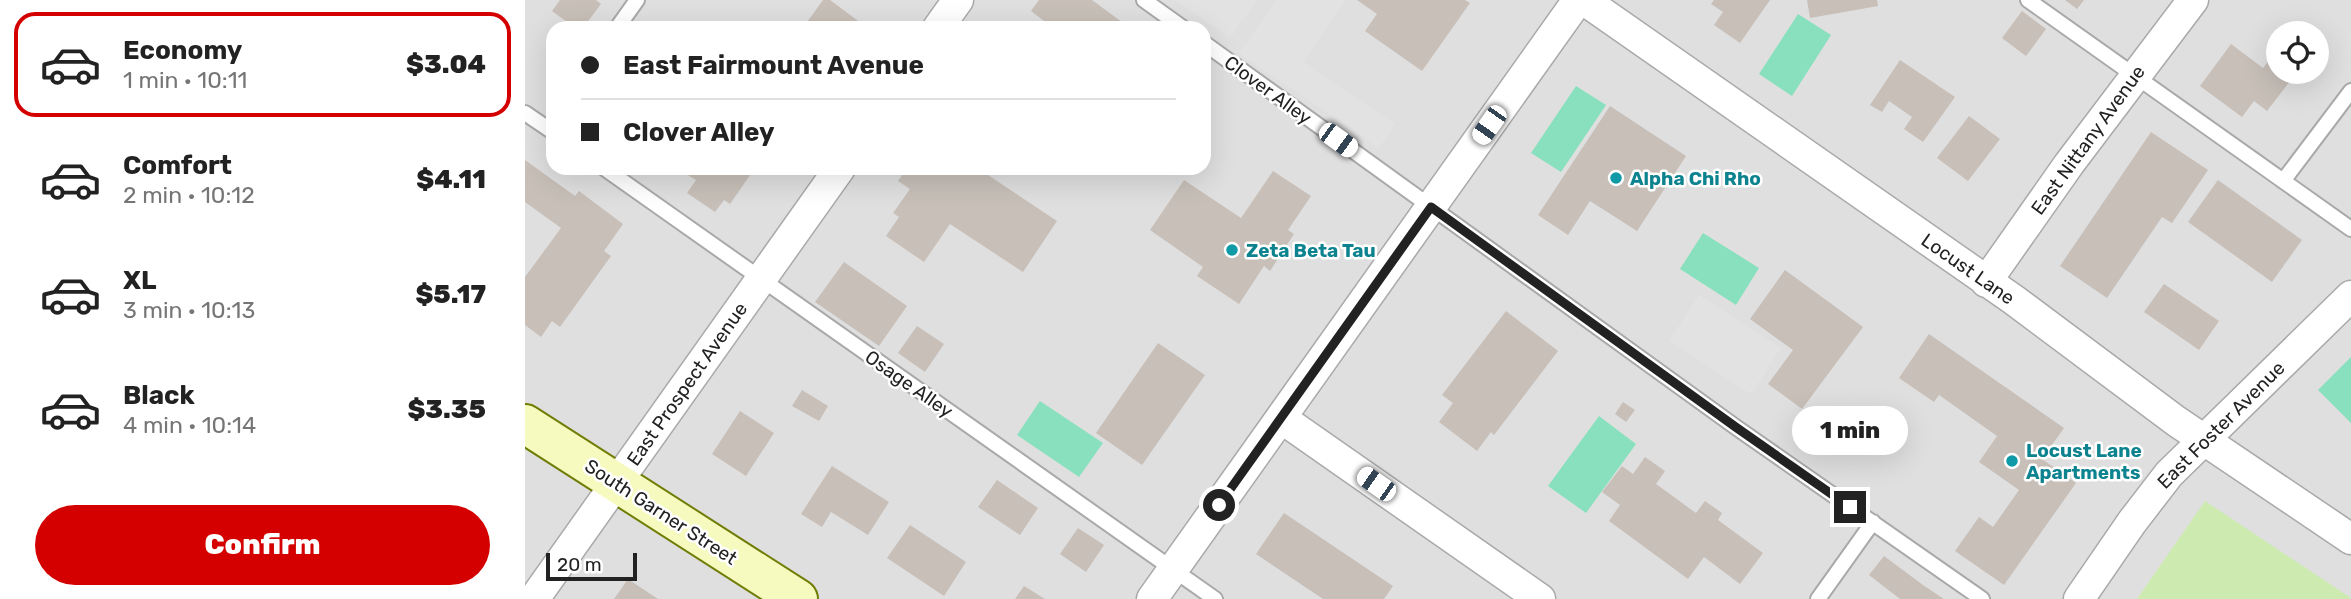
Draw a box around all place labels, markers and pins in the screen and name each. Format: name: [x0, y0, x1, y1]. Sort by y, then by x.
place label: Alpha Chi Rho: [1630, 167, 1761, 190]
marker: Alpha Chi Rho: [1608, 170, 1624, 186]
place label: Zeta Beta Tau: [1246, 239, 1376, 262]
marker: Zeta Beta Tau: [1224, 242, 1240, 258]
place label: Locust Lane Apartments: [2026, 439, 2142, 484]
marker: Locust Lane Apartments: [2004, 453, 2020, 469]

